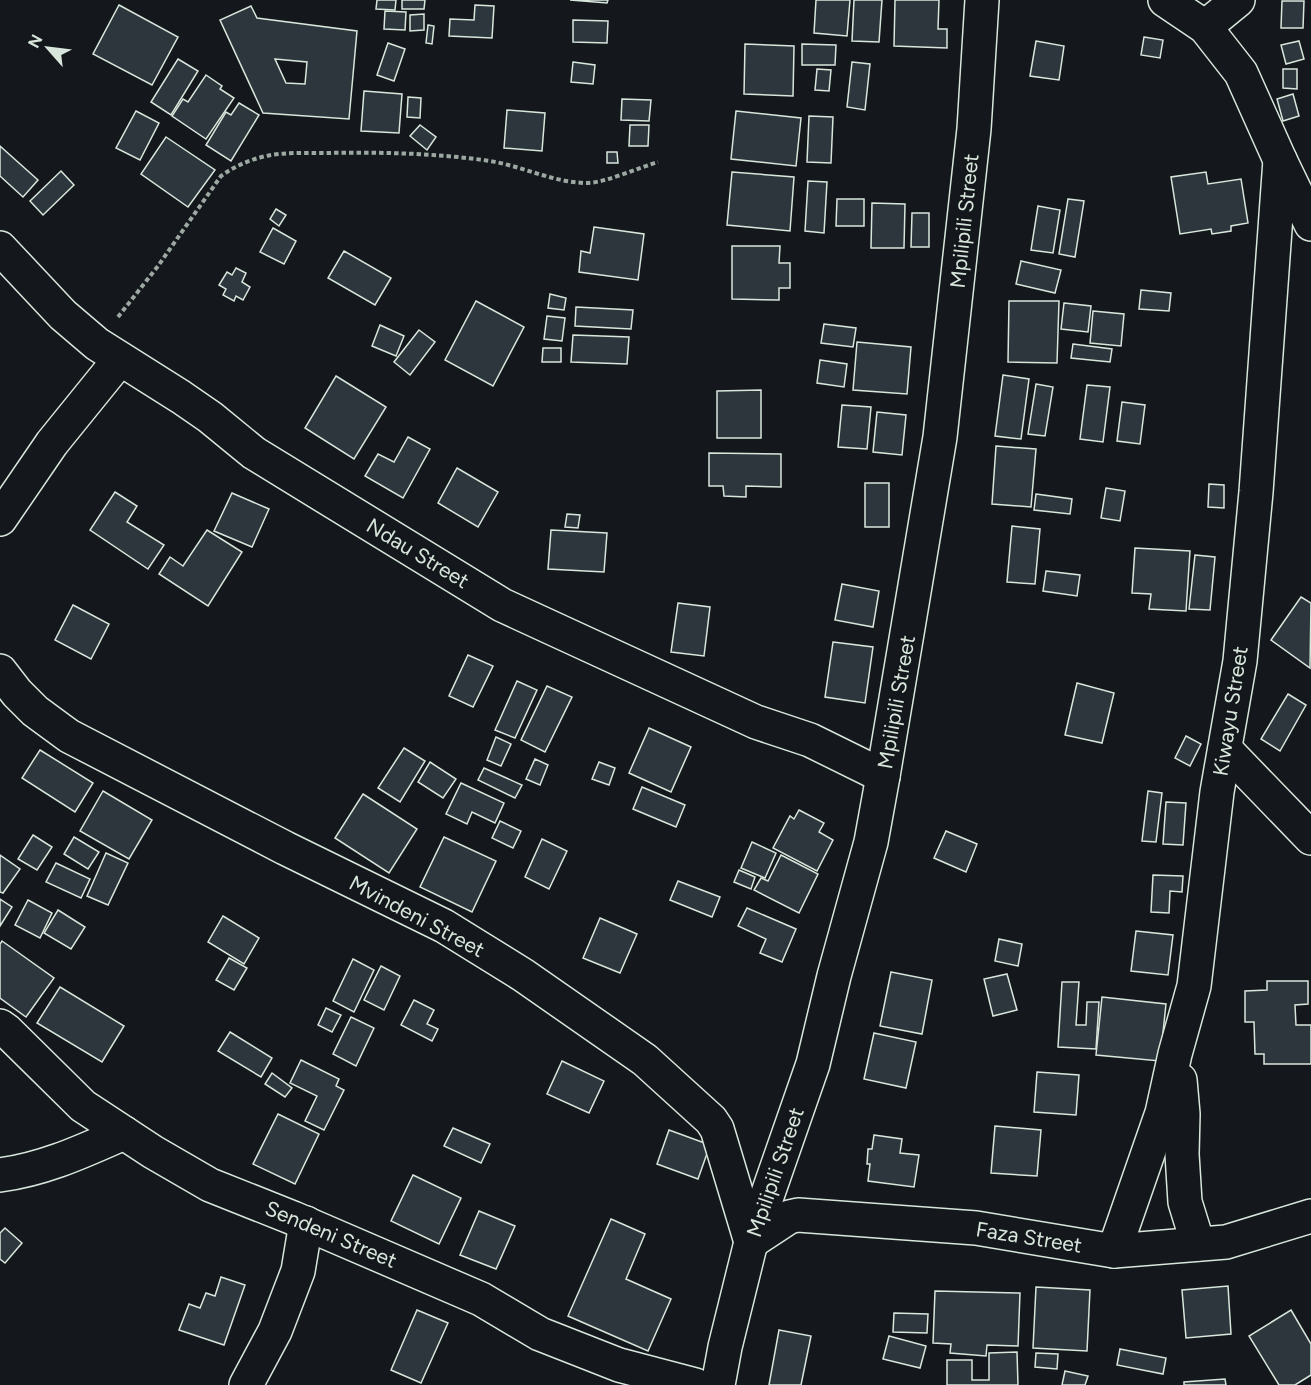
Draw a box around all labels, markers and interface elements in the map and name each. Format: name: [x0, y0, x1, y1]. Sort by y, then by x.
north arrow: [18, 18, 78, 78]
text: N: [24, 31, 46, 51]
street label: Mpilipili Street: [944, 152, 984, 290]
street label: Ndau Street: [362, 513, 474, 593]
street label: Mpilipili Street: [872, 633, 920, 771]
street label: Kiwayu Street: [1207, 644, 1253, 778]
street label: Mvindeni Street: [345, 870, 489, 962]
street label: Mpilipili Street: [741, 1104, 809, 1240]
street label: Sendeni Street: [261, 1195, 401, 1273]
street label: Faza Street: [974, 1216, 1084, 1258]

